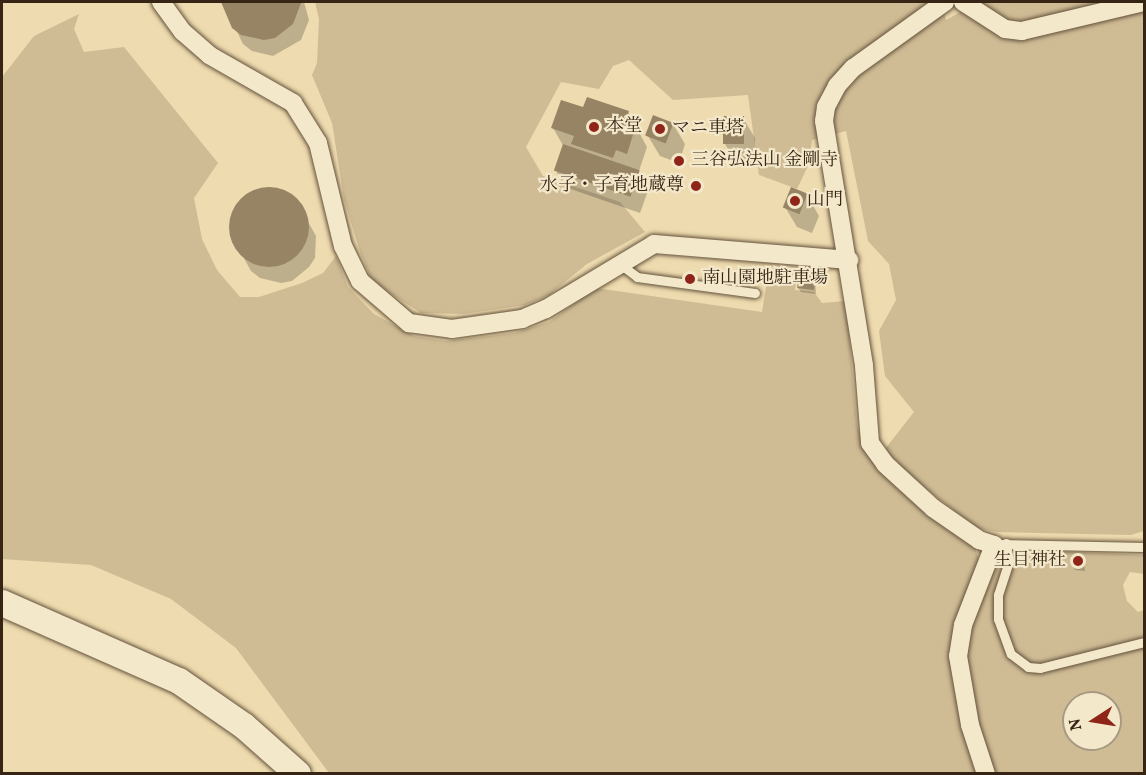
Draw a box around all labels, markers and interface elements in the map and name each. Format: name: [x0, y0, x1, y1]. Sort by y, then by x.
place label: 本堂: [606, 116, 642, 138]
place label: マニ車塔: [672, 118, 744, 140]
marker: 本堂: [587, 120, 601, 134]
marker: マニ車塔: [653, 122, 667, 136]
place label: 三谷弘法山 金剛寺: [691, 150, 839, 172]
marker: 三谷弘法山 金剛寺: [672, 154, 686, 168]
place label: 水子・子育地蔵尊: [540, 175, 684, 197]
marker: 水子・子育地蔵尊: [689, 179, 703, 193]
place label: 山門: [807, 190, 843, 212]
marker: 山門: [788, 194, 802, 208]
place label: 南山園地駐車場: [702, 268, 828, 290]
marker: 南山園地駐車場: [683, 272, 697, 286]
place label: 生目神社: [994, 550, 1066, 572]
marker: 生目神社: [1071, 554, 1085, 568]
north arrow: [1062, 691, 1122, 751]
text: N: [1064, 716, 1088, 732]

